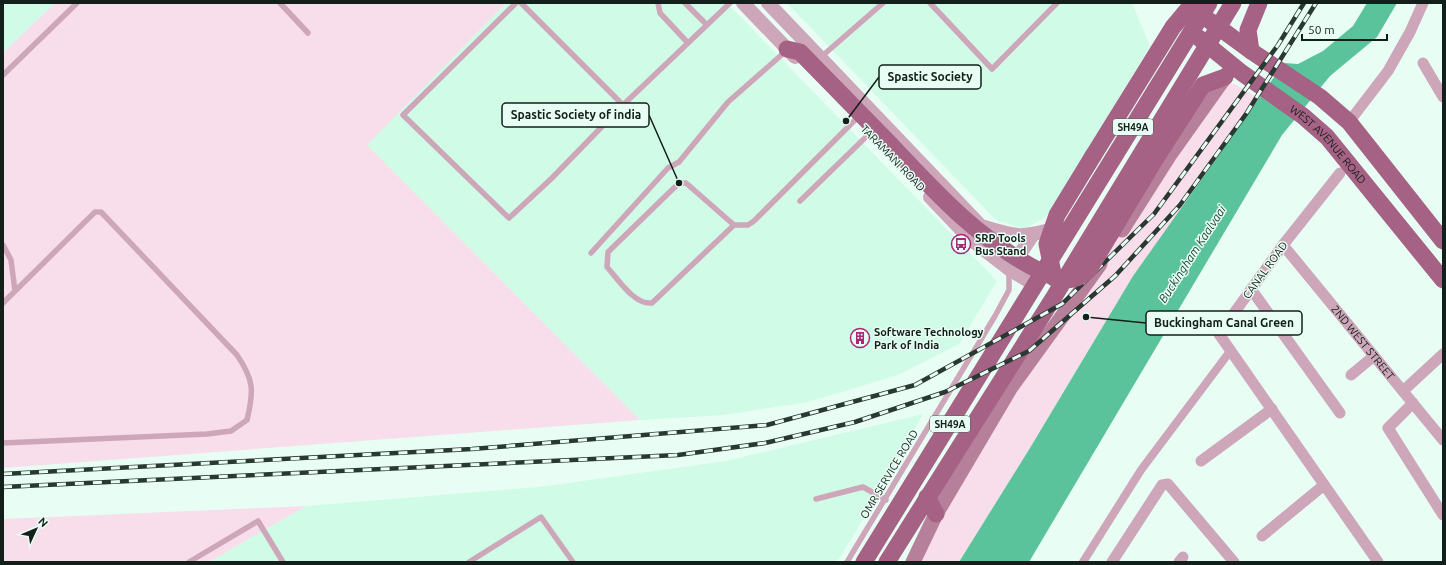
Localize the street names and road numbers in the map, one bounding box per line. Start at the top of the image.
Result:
street label: WEST AVENUE ROAD [1288,103,1369,186]
road number: SH49A [1113,119,1153,135]
street label: TARAMANI ROAD [858,123,928,194]
street label: CANAL ROAD [1240,239,1290,301]
street label: 2ND WEST STREET [1329,303,1397,382]
road number: SH49A [930,416,970,432]
street label: OMR SERVICE ROAD [858,427,920,521]

